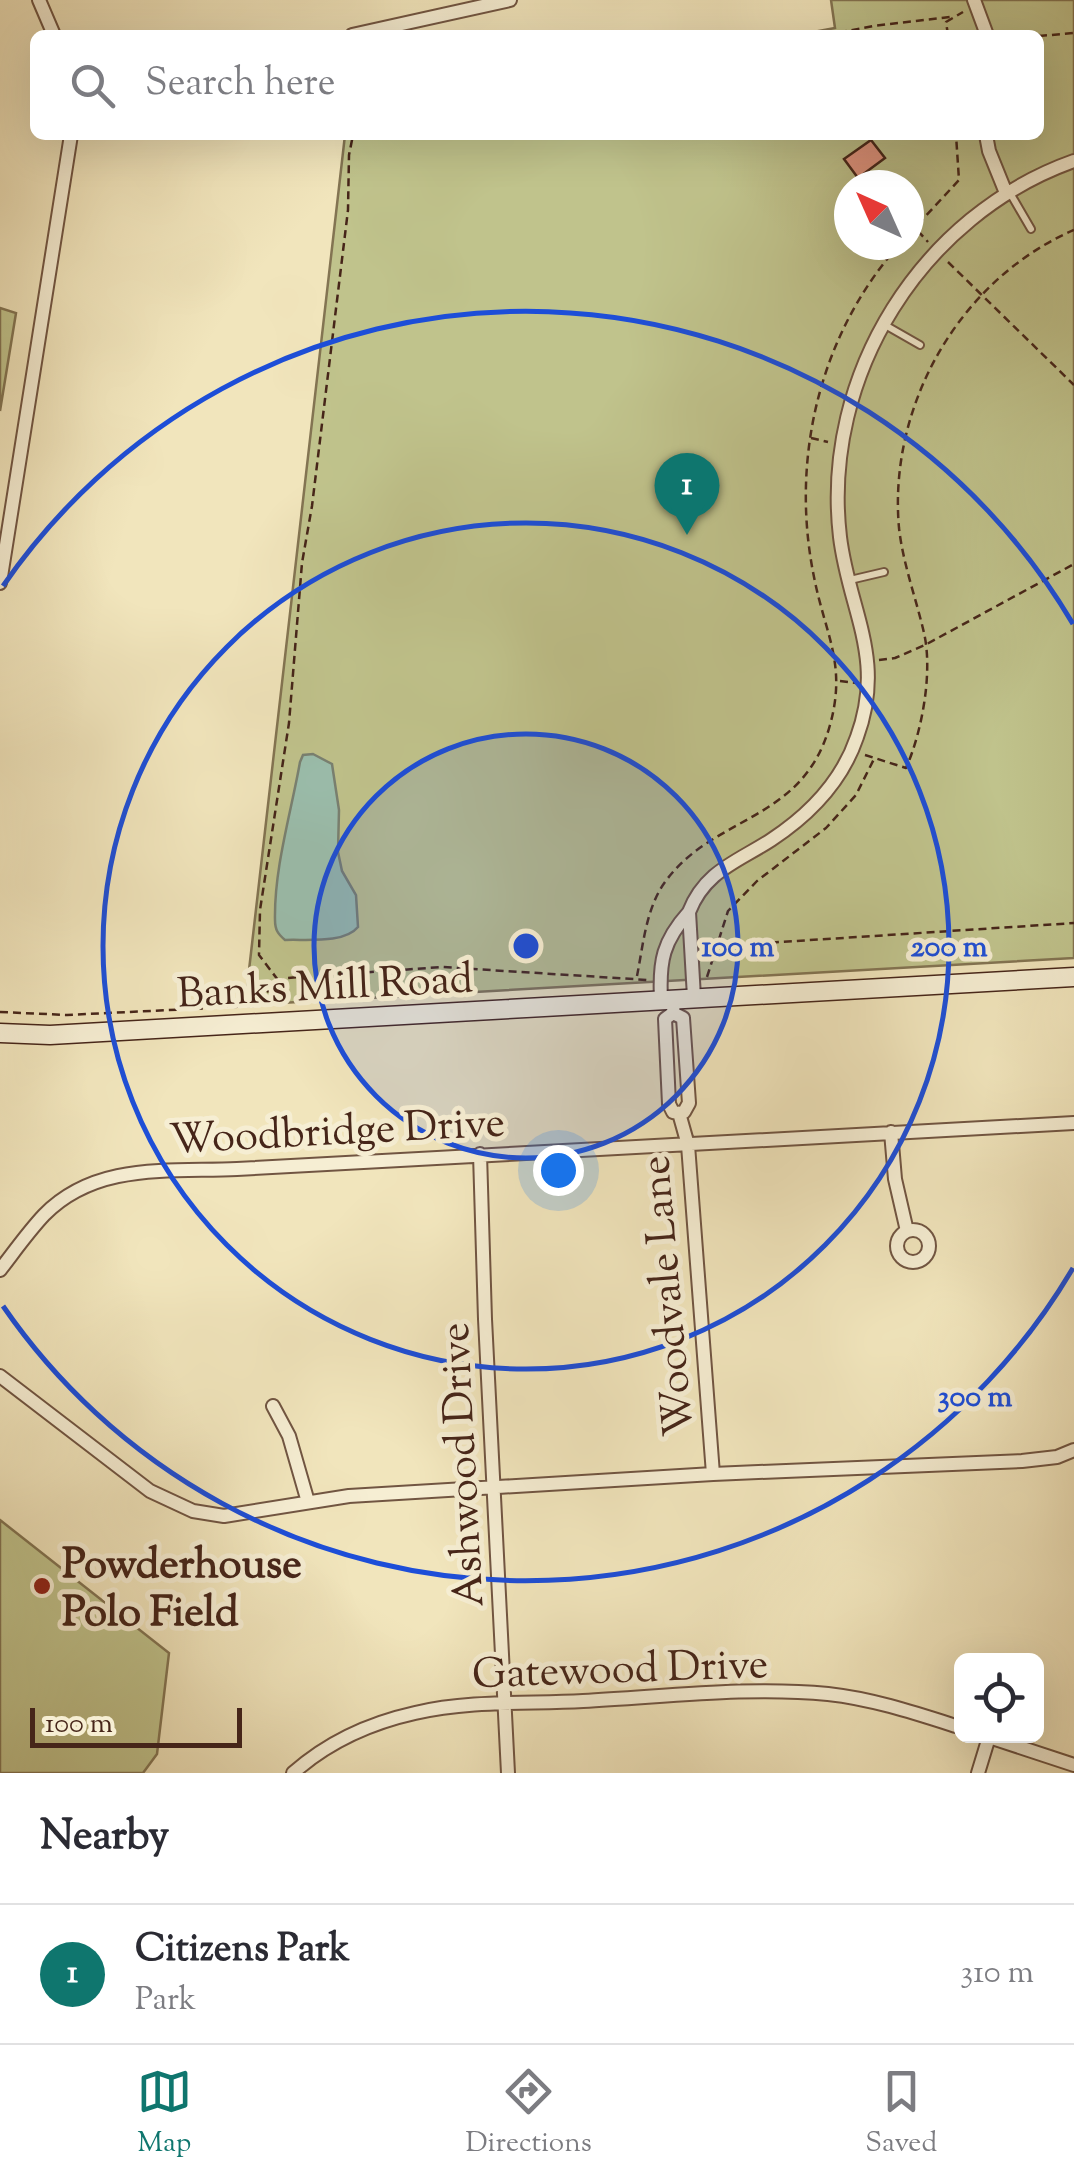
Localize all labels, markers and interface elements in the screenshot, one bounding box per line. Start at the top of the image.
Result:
search box [30,30,1044,140]
icon: search [65,58,120,113]
text: Search here [145,58,336,112]
north arrow [834,170,924,260]
pin: 1 [654,452,720,535]
text: 100 m [702,927,775,970]
text: 200 m [911,927,988,970]
centre of rings [508,928,544,964]
street label: Banks Mill Road [176,951,475,1027]
street label: Woodbridge Drive [168,1095,507,1173]
your location [533,1145,584,1196]
street label: Woodvale Lane [628,1153,712,1438]
street label: Ashwood Drive [428,1321,502,1608]
text: 300 m [938,1377,1013,1420]
place label: Powderhouse Polo Field [62,1537,302,1645]
marker: Powderhouse Polo Field [31,1575,53,1597]
street label: Gatewood Drive [471,1637,769,1707]
map controls [954,1653,1044,1743]
button: locate [954,1653,1044,1743]
scale bar [30,1703,242,1748]
text: 100 m [45,1705,113,1745]
text: Nearby [40,1808,169,1868]
text: Citizens Park [135,1924,350,1978]
text: 1 [67,1951,78,1997]
text: 310 m [960,1951,1034,1997]
text: Park [135,1978,196,2024]
tab: Map [137,2064,192,2164]
tab: Directions [465,2064,592,2164]
tab: Saved [865,2064,937,2164]

